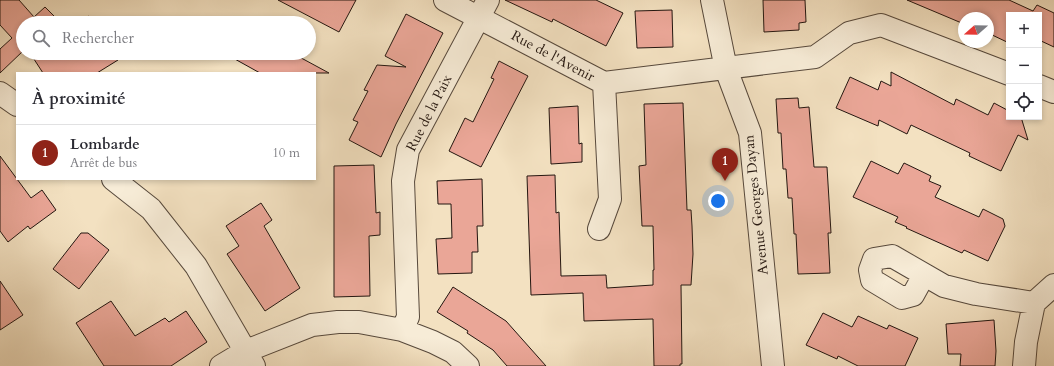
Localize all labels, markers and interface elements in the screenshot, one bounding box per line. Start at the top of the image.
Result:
north arrow [958,12,994,48]
map controls [1006,12,1042,120]
button: + [1006,12,1042,48]
search box [16,16,316,60]
street label: Rue de l'Avenir [508,26,599,86]
icon: search [30,27,52,49]
text: Rechercher [62,28,134,48]
button: − [1006,48,1042,84]
street label: Rue de la Paix [402,71,456,155]
button: locate [1006,84,1042,120]
text: À proximité [32,87,126,110]
text: Lombarde [70,134,140,154]
street label: Avenue Georges Dayan [739,134,773,276]
text: 1 [42,144,48,162]
text: 10 m [272,144,300,162]
pin: 1 [712,148,738,181]
text: Arrêt de bus [70,154,137,172]
your location [708,191,728,211]

